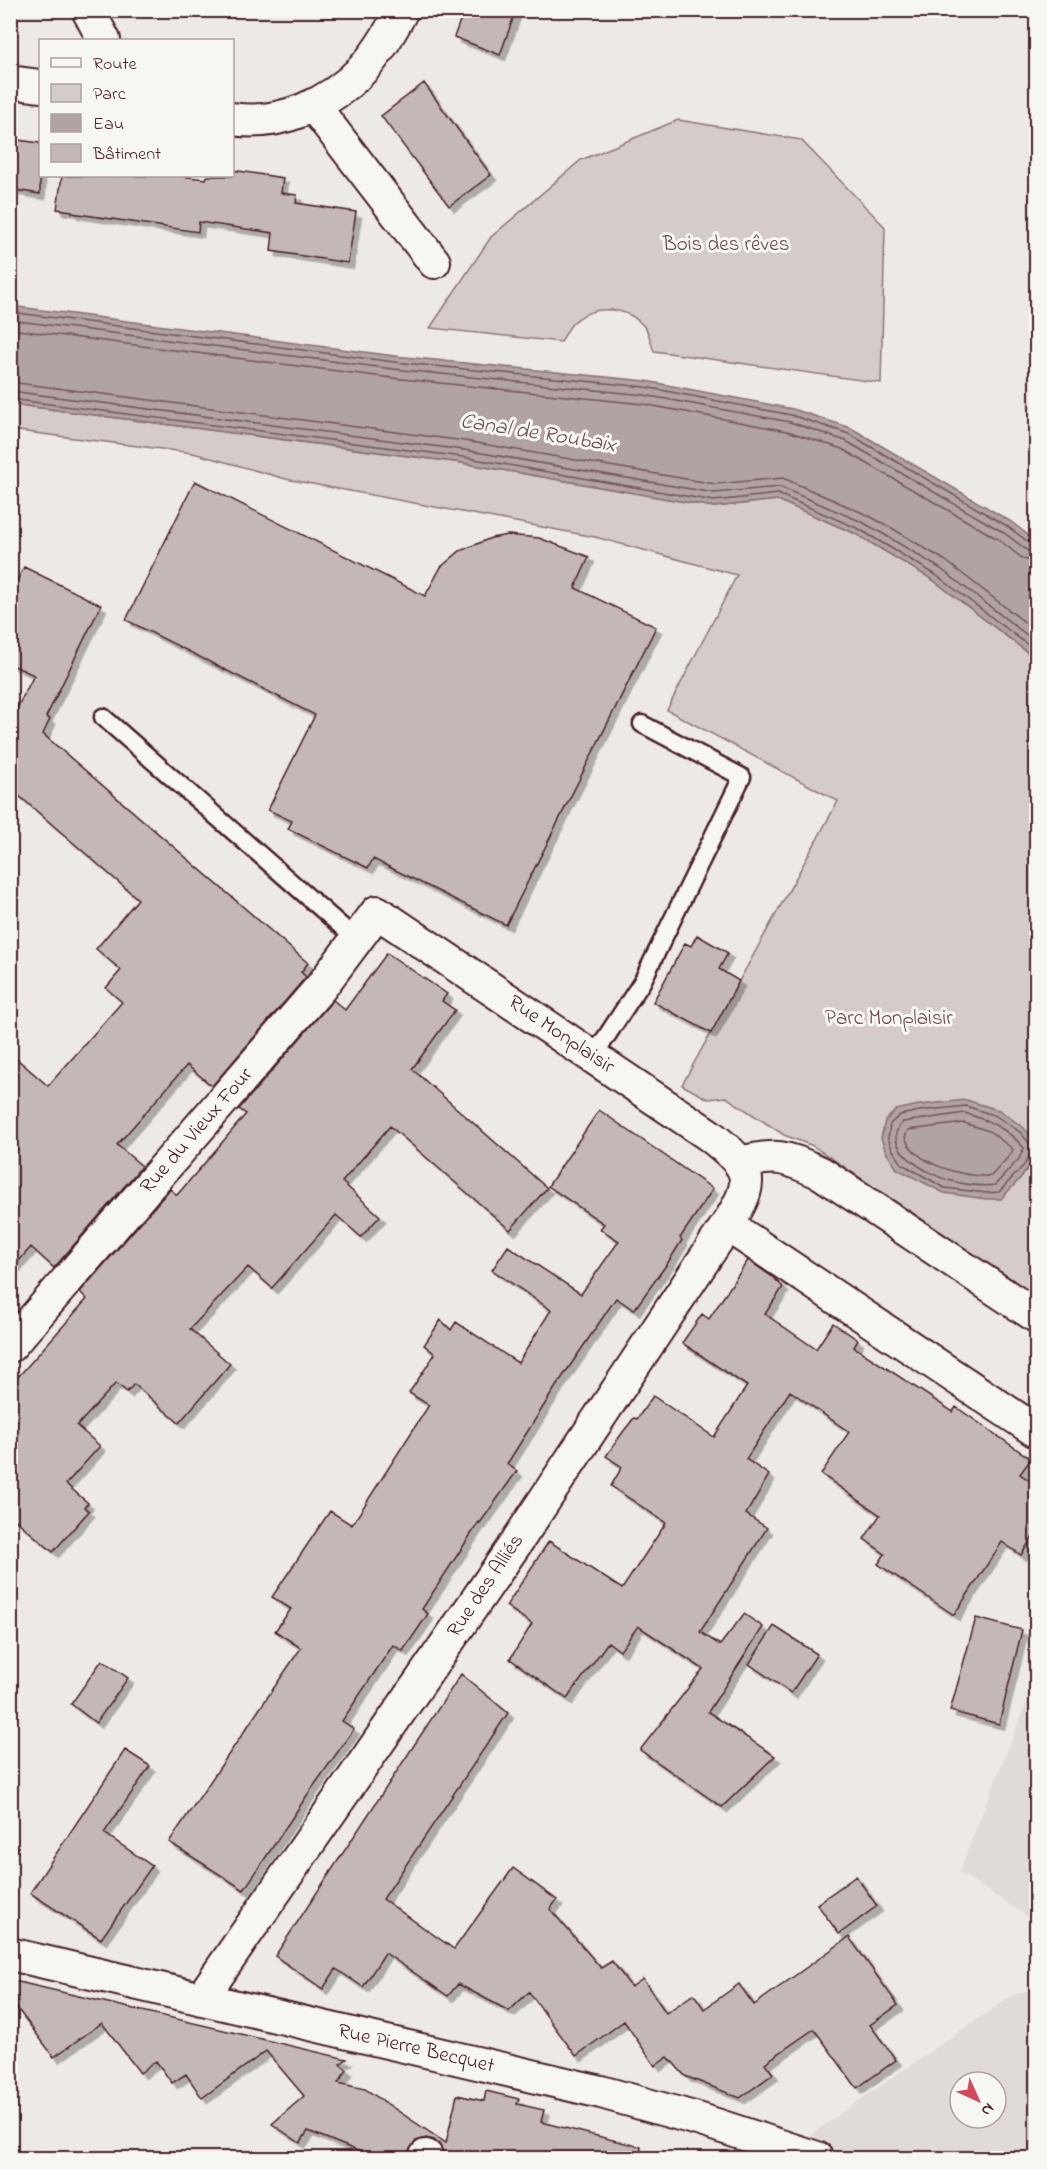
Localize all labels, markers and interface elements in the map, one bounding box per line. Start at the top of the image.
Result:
legend [39,39,234,177]
text: Route [93,52,138,78]
text: Parc [93,82,126,108]
text: Eau [93,112,124,138]
text: Bâtiment [92,142,161,168]
park label: Bois des rêves [662,230,789,260]
water label: Canal de Roubaix [458,406,620,462]
street label: Rue Monplaisir [502,988,621,1082]
park label: Parc Monplaisir [825,1004,953,1034]
street label: Rue du Vieux Four [134,1061,261,1201]
street label: Rue des Alliés [440,1528,532,1644]
street label: Rue Pierre Becquet [335,2016,497,2082]
north arrow [948,2070,1008,2130]
text: N [975,2097,1000,2122]

